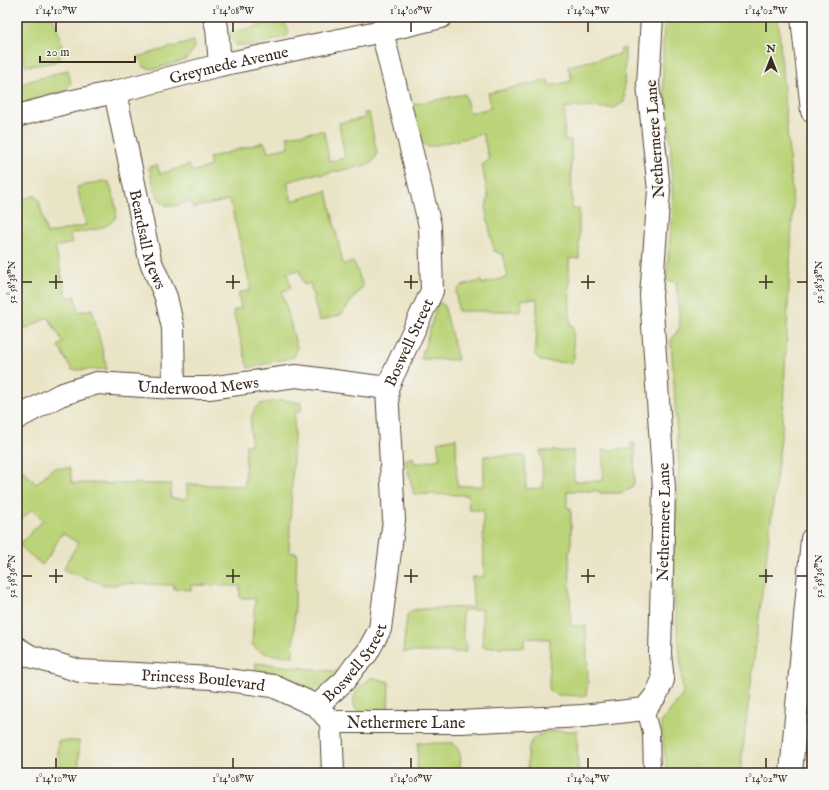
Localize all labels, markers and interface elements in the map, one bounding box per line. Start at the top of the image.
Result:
text: 1°14'10"W [35,5,77,18]
text: 1°14'08"W [212,5,254,18]
text: 1°14'06"W [390,5,432,18]
text: 1°14'04"W [567,5,610,18]
text: 1°14'02"W [745,5,788,18]
scale bar [40,38,135,64]
north arrow [751,38,791,78]
text: N [765,42,776,56]
street label: Greymede Avenue [167,43,291,90]
text: 20 m [46,45,69,60]
street label: Nethermere Lane [642,79,670,199]
street label: Beardsall Mews [124,188,170,293]
text: 52°58'38"N [6,260,19,304]
text: 52°58'38"N [813,260,826,304]
street label: Boswell Street [381,295,439,390]
street label: Underwood Mews [137,373,260,400]
street label: Nethermere Lane [654,462,676,582]
text: 52°58'36"N [6,554,19,598]
text: 52°58'36"N [813,554,826,598]
street label: Boswell Street [319,623,393,708]
street label: Princess Boulevard [141,666,267,697]
street label: Nethermere Lane [347,714,466,734]
text: 1°14'10"W [35,773,77,786]
text: 1°14'08"W [212,773,254,786]
text: 1°14'06"W [390,773,432,786]
text: 1°14'04"W [567,773,610,786]
text: 1°14'02"W [745,773,788,786]

